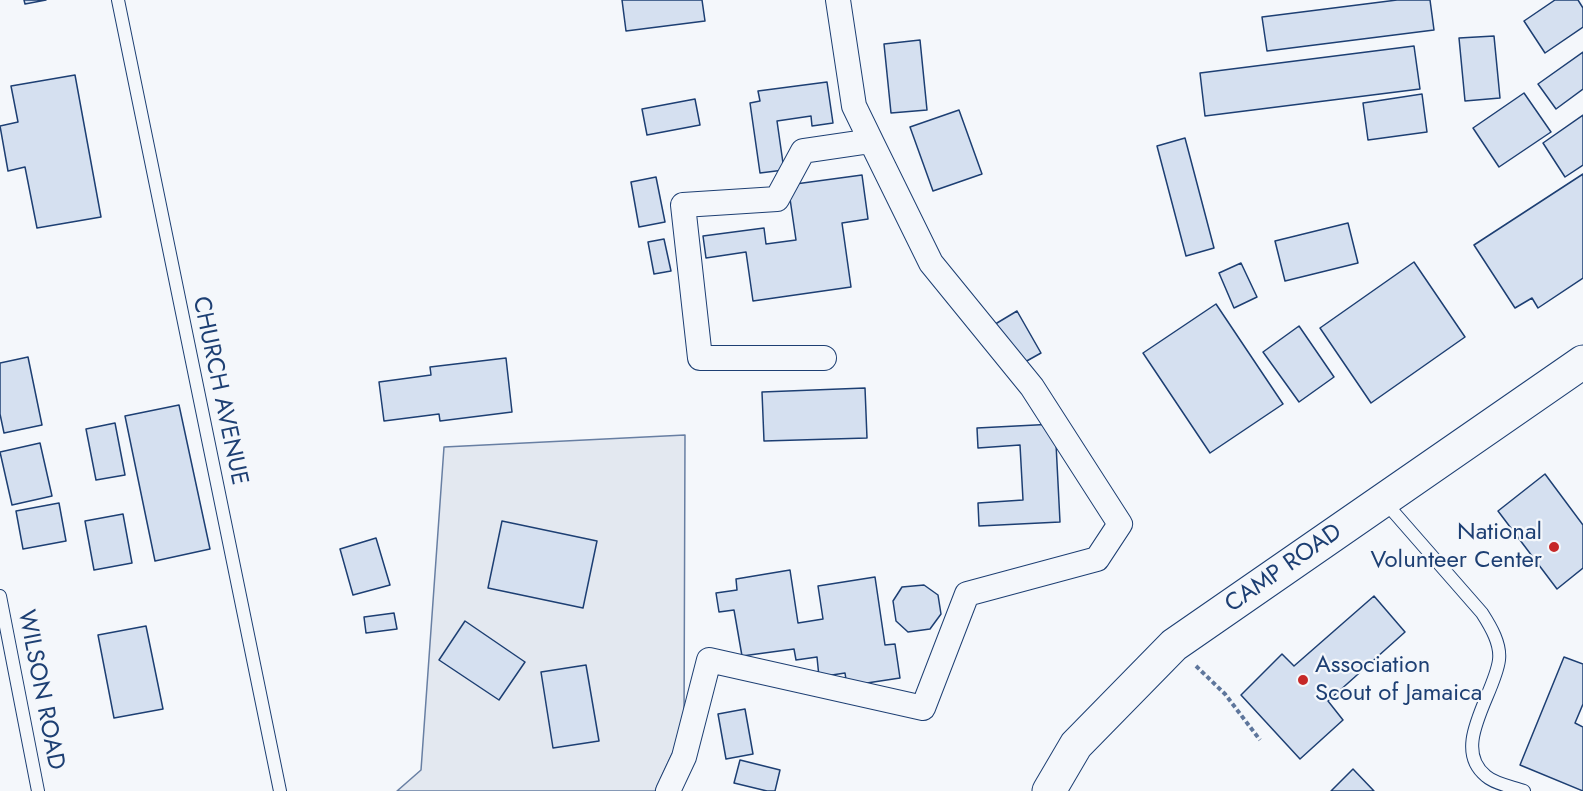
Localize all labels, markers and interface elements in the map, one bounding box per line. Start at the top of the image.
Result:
street label: CHURCH AVENUE [185,294,253,488]
street label: CAMP ROAD [1220,518,1348,620]
place label: National Volunteer Center [1371,519,1542,575]
marker: National Volunteer Center [1547,540,1561,554]
street label: WILSON ROAD [10,608,70,772]
place label: Association Scout of Jamaica [1315,652,1482,708]
marker: Association Scout of Jamaica [1296,673,1310,687]

